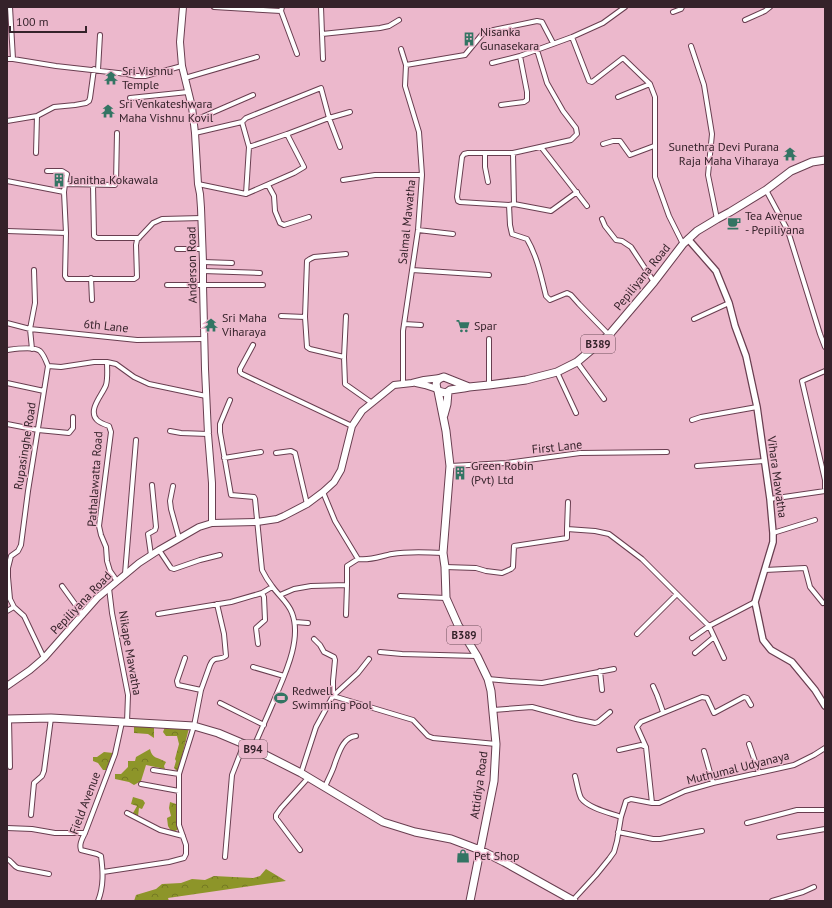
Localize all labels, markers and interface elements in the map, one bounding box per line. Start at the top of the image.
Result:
scale bar [10,8,86,34]
text: 100 m [16,14,49,29]
place label: Nisanka Gunasekara [480,24,539,53]
building icon: Nisanka Gunasekara [461,31,477,47]
place label: Sri Vishnu Temple [122,63,173,92]
temple icon: Sri Vishnu Temple [103,70,119,86]
place label: Sri Venkateshwara Maha Vishnu Kovil [119,96,214,125]
temple icon: Sri Venkateshwara Maha Vishnu Kovil [100,103,116,119]
place label: Sunethra Devi Purana Raja Maha Viharaya [668,139,779,168]
temple icon: Sunethra Devi Purana Raja Maha Viharaya [782,146,798,162]
building icon: Janitha Kokawala [51,172,67,188]
place label: Janitha Kokawala [69,172,158,187]
street label: Salmal Mawatha [395,179,418,265]
place label: Tea Avenue - Pepiliyana [745,208,804,237]
cafe icon: Tea Avenue - Pepiliyana [726,215,742,231]
street label: Anderson Road [183,226,200,304]
street label: Pepiliyana Road [610,240,673,313]
place label: Sri Maha Viharaya [221,310,267,339]
street label: 6th Lane [83,316,129,335]
temple icon: Sri Maha Viharaya [203,317,219,333]
supermarket icon: Spar [455,318,471,334]
place label: Spar [474,318,497,333]
road number: B389 [581,335,615,353]
street label: Rupasinghe Road [10,401,39,491]
street label: Pathalawatta Road [84,431,105,527]
street label: Vihara Mawatha [764,434,791,519]
street label: First Lane [531,436,583,457]
place label: Green Robin (Pvt) Ltd [471,458,534,487]
building icon: Green Robin (Pvt) Ltd [452,465,468,481]
street label: Pepiliyana Road [47,568,114,637]
street label: Nikape Mawatha [116,609,145,696]
road number: B389 [447,626,481,644]
place label: Redwell Swimming Pool [292,683,372,712]
sports icon: Redwell Swimming Pool [273,690,289,706]
road number: B94 [239,740,267,758]
street label: Muthumal Udyanaya [685,747,791,788]
street label: Attidiya Road [466,750,491,820]
street label: Field Avenue [66,769,103,836]
shop icon: Pet Shop [455,848,471,864]
place label: Pet Shop [474,848,520,863]

